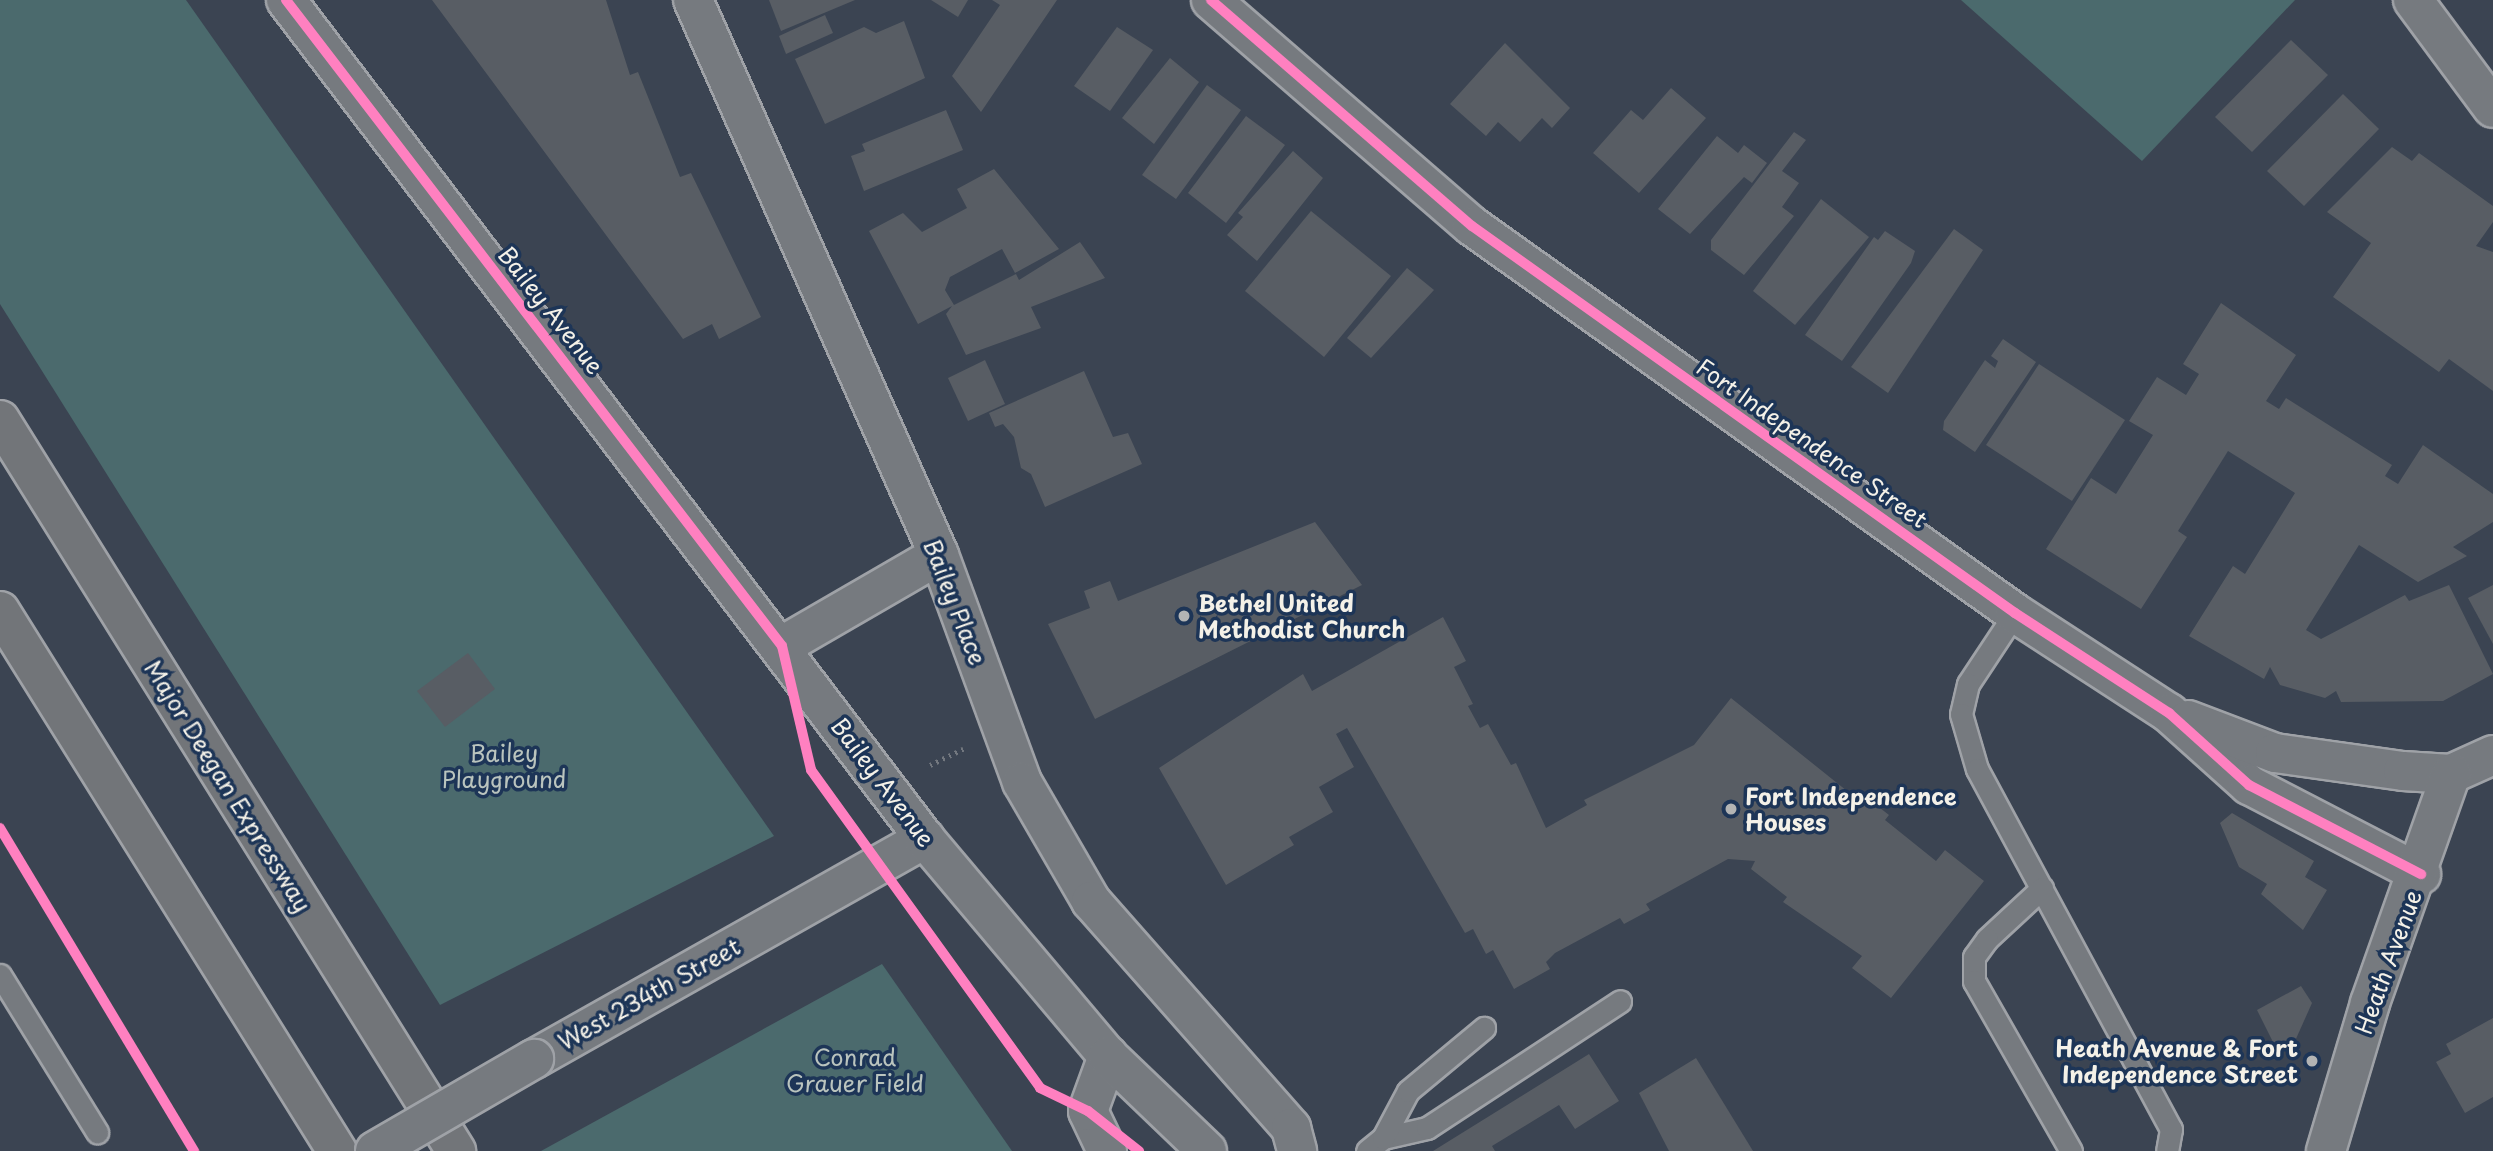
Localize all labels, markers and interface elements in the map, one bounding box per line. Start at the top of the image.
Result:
street label: Bailey Avenue [492,241,610,379]
street label: Fort Independence Street [1689,351,1935,535]
street label: Bailey Place [918,534,992,670]
place label: Bethel United Methodist Church [1198,589,1406,643]
marker: Bethel United Methodist Church [1176,608,1192,624]
street label: Major Deegan Expressway [139,655,317,917]
street label: Bailey Avenue [825,712,941,852]
park label: Bailey Playground [442,739,566,793]
place label: Fort Independence Houses [1745,782,1957,836]
marker: Fort Independence Houses [1723,801,1739,817]
street label: Heath Avenue [2349,885,2427,1039]
street label: West 234th Street [553,932,745,1056]
place label: Heath Avenue & Fort Independence Street [2054,1034,2298,1088]
park label: Conrad Grauer Field [786,1043,924,1097]
marker: Heath Avenue & Fort Independence Street [2304,1053,2320,1069]

